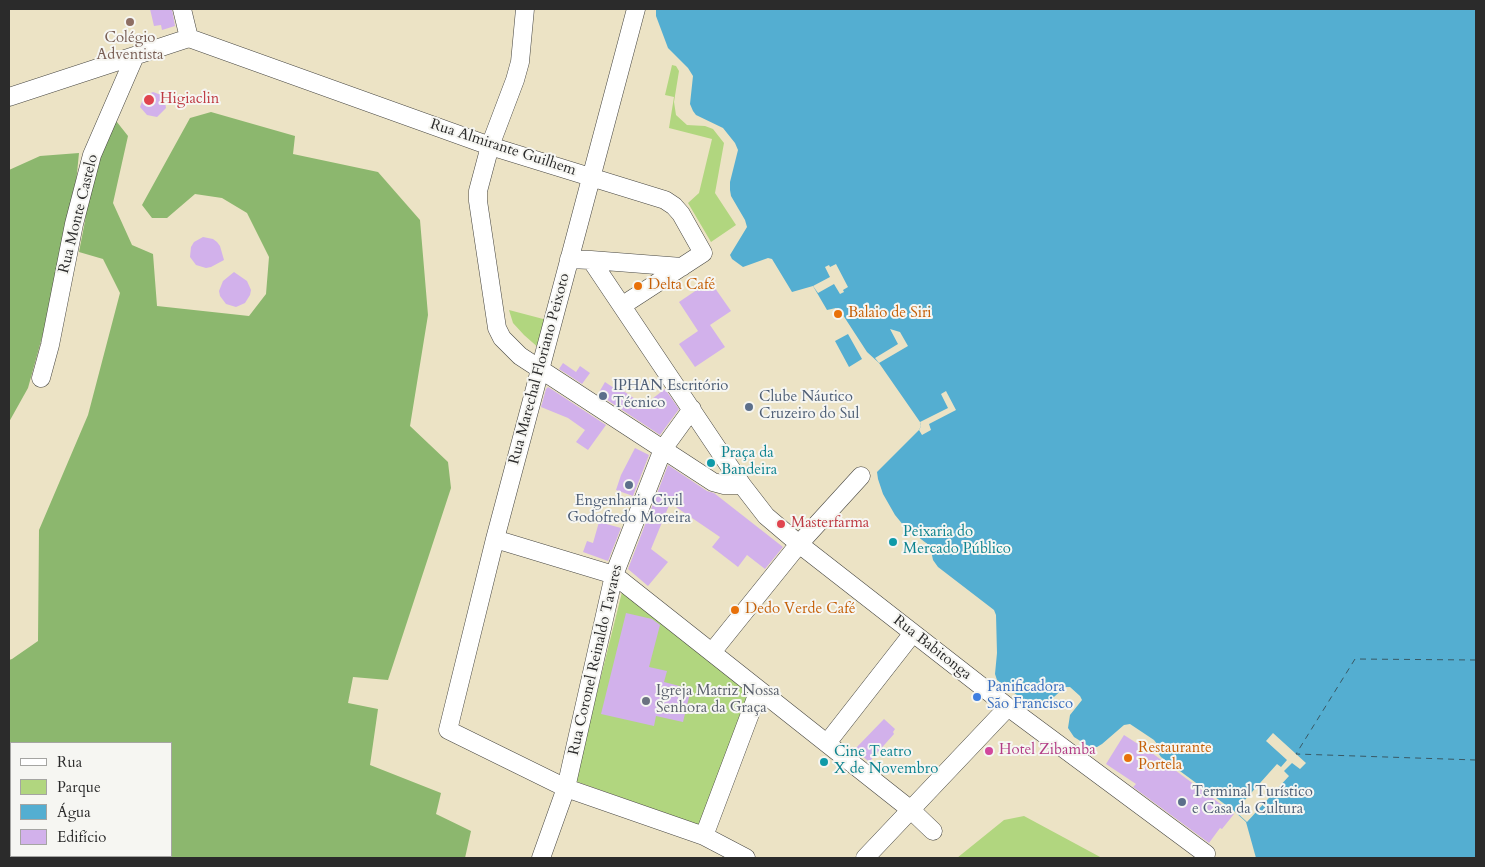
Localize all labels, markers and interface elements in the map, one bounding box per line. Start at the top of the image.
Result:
marker: Colégio Adventista [124,16,136,28]
place label: Colégio Adventista [97,30,163,65]
place label: Higiaclin [160,91,219,109]
marker: Higiaclin [142,93,156,107]
street label: Rua Almirante Guilhem [428,116,578,180]
street label: Rua Monte Castelo [56,153,102,275]
street label: Rua Marechal Floriano Peixoto [506,272,574,466]
place label: Delta Café [648,277,715,295]
marker: Delta Café [632,280,644,292]
place label: Balaio de Siri [848,305,932,323]
marker: Balaio de Siri [832,308,844,320]
place label: IPHAN Escritório Técnico [613,378,728,413]
place label: Clube Náutico Cruzeiro do Sul [759,389,859,424]
marker: IPHAN Escritório Técnico [597,390,609,402]
marker: Clube Náutico Cruzeiro do Sul [743,401,755,413]
place label: Praça da Bandeira [721,445,777,480]
marker: Praça da Bandeira [705,457,717,469]
marker: Engenharia Civil Godofredo Moreira [623,479,635,491]
place label: Engenharia Civil Godofredo Moreira [567,493,691,528]
place label: Masterfarma [791,515,869,533]
marker: Masterfarma [775,518,787,530]
place label: Peixaria do Mercado Público [903,524,1011,559]
marker: Peixaria do Mercado Público [887,536,899,548]
street label: Rua Coronel Reinaldo Tavares [565,563,627,757]
place label: Dedo Verde Café [745,601,856,619]
marker: Dedo Verde Café [729,604,741,616]
street label: Rua Babitonga [889,612,975,684]
place label: Panificadora São Francisco [987,679,1073,714]
place label: Igreja Matriz Nossa Senhora da Graça [656,683,780,718]
marker: Panificadora São Francisco [971,691,983,703]
marker: Igreja Matriz Nossa Senhora da Graça [640,695,652,707]
place label: Restaurante Portela [1138,740,1212,775]
legend [10,742,172,857]
place label: Hotel Zibamba [999,742,1096,760]
place label: Cine Teatro X de Novembro [834,744,938,779]
marker: Hotel Zibamba [983,745,995,757]
text: Rua [57,752,82,772]
marker: Restaurante Portela [1122,752,1134,764]
marker: Cine Teatro X de Novembro [818,756,830,768]
text: Parque [57,777,101,797]
place label: Terminal Turístico e Casa da Cultura [1192,784,1313,819]
marker: Terminal Turístico e Casa da Cultura [1176,796,1188,808]
text: Água [57,802,91,822]
text: Edifício [57,827,106,847]

